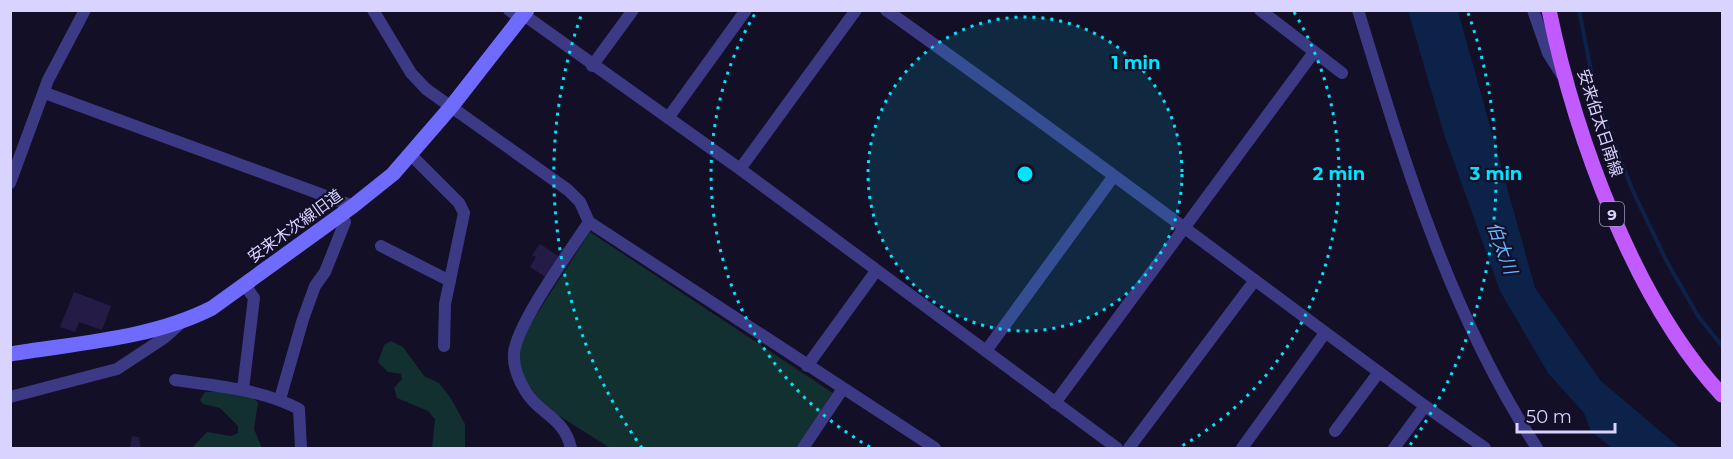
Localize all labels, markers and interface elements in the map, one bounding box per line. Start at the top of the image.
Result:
text: 1 min [1112,52,1160,74]
street label: 安来伯太日南線 [1574,67,1626,179]
text: 2 min [1313,163,1365,185]
text: 3 min [1469,163,1522,185]
centre of rings [1015,164,1035,184]
street label: 安来木次線旧道 [244,185,346,267]
road number: 9 [1600,202,1624,226]
water label: 伯太川 [1482,219,1522,279]
scale bar [1517,396,1614,434]
text: 50 m [1526,406,1572,428]

